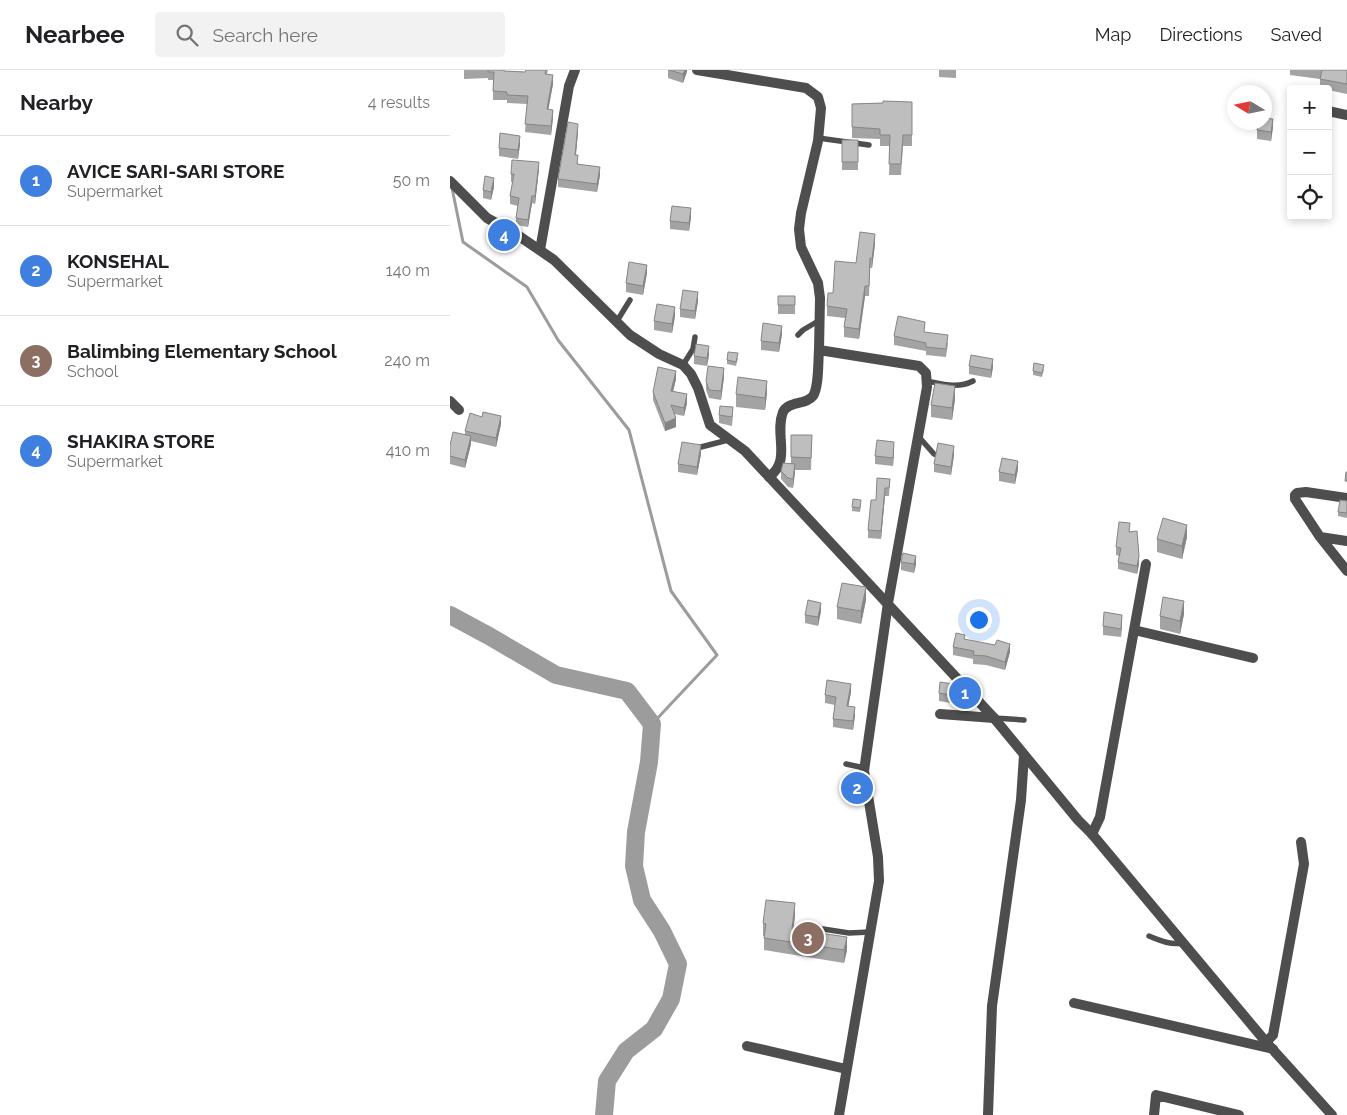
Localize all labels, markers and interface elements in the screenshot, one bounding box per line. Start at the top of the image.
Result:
search box [155,12,505,57]
text: Nearbee [25,20,125,49]
icon: search [173,21,201,49]
text: Search here [213,24,318,46]
text: Map [1095,24,1131,45]
text: Directions [1159,24,1243,45]
text: Saved [1271,24,1322,45]
north arrow [1227,85,1272,130]
map controls [1287,85,1332,220]
button: + [1287,85,1332,130]
text: Nearby [20,90,93,115]
text: 4 results [368,93,430,112]
button: − [1287,130,1332,175]
text: AVICE SARI-SARI STORE [67,160,284,182]
text: 1 [32,171,40,190]
text: 50 m [393,171,430,190]
button: locate [1287,175,1332,220]
text: Supermarket [67,182,163,201]
pin: 4 [488,216,520,254]
text: KONSEHAL [67,250,169,272]
text: 2 [31,261,41,280]
text: 140 m [386,261,430,280]
text: Supermarket [67,272,163,291]
text: Balimbing Elementary School [67,340,337,362]
text: 3 [32,351,40,370]
text: 240 m [384,351,430,370]
text: School [67,362,118,381]
text: SHAKIRA STORE [67,430,215,452]
text: 4 [31,441,41,460]
text: 410 m [386,441,430,460]
text: Supermarket [67,452,163,471]
your location [966,607,992,633]
pin: 1 [949,674,981,712]
pin: 2 [841,769,873,807]
pin: 3 [792,919,824,957]

